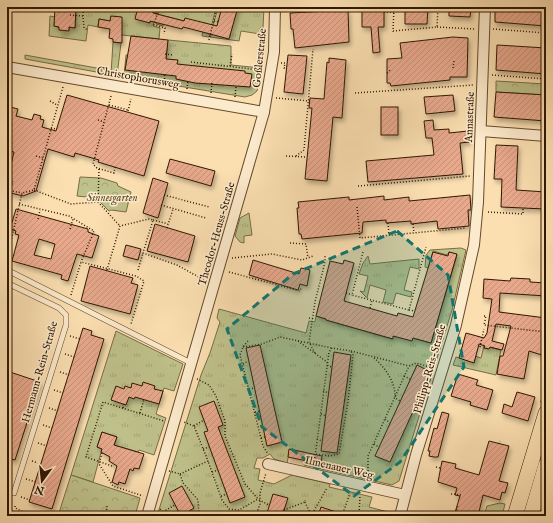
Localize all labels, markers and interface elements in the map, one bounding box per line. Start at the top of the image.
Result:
street label: Goßlerstraße [250,28,270,88]
street label: Christophorusweg [96,64,181,92]
street label: Annastraße [462,91,478,144]
street label: Theodor-Heuss-Straße [195,180,239,288]
park label: Sinnesgarten [86,191,138,206]
street label: Hermann-Rein-Straße [19,320,61,424]
street label: Philipp-Reis-Straße [411,323,449,415]
street label: Ilmenauer Weg [303,453,376,483]
north arrow [22,461,62,501]
text: N [33,482,47,498]

